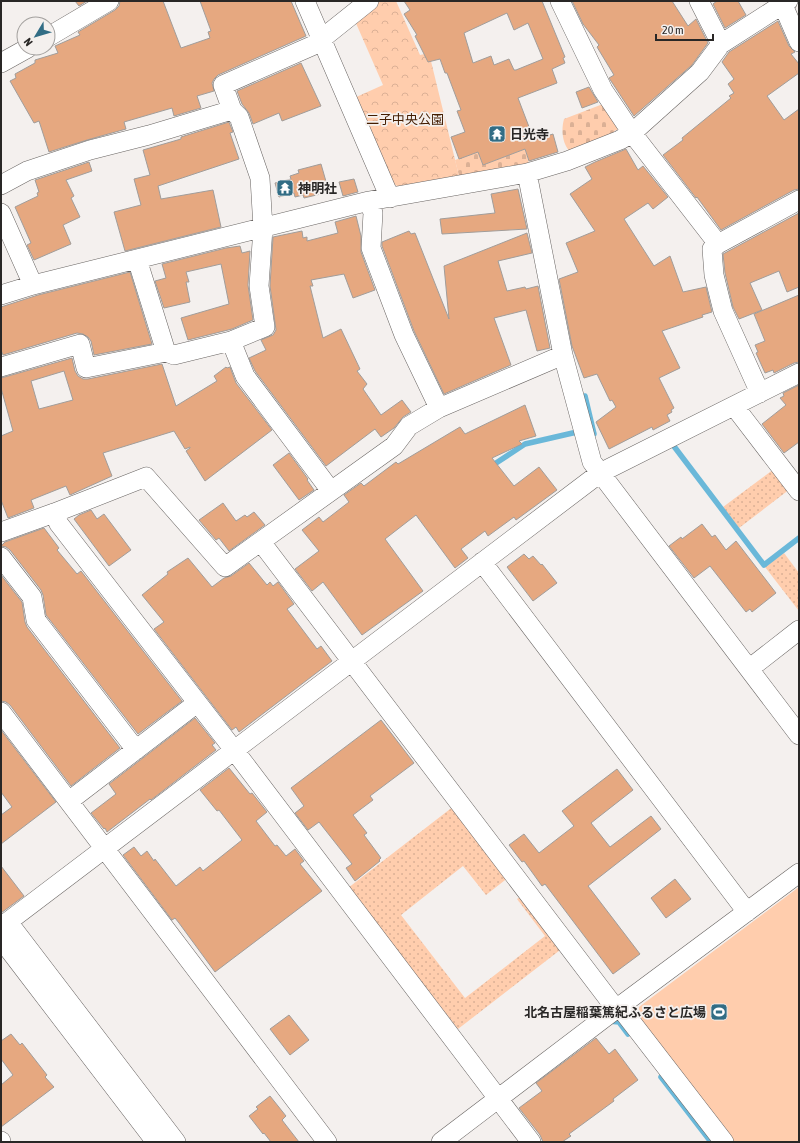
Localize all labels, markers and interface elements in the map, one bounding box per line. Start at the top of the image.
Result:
north arrow [16,16,56,56]
scale bar [656,16,713,42]
text: 20 m [662,23,684,37]
text: N [21,36,35,48]
park label: 二子中央公園 [366,112,444,127]
temple icon: 日光寺 [487,124,507,144]
place label: 日光寺 [510,127,549,142]
temple icon: 神明社 [275,178,295,198]
place label: 神明社 [298,181,337,196]
sports icon: 北名古屋稲葉篤紀ふるさと広場 [709,1002,729,1022]
place label: 北名古屋稲葉篤紀ふるさと広場 [524,1005,706,1020]

